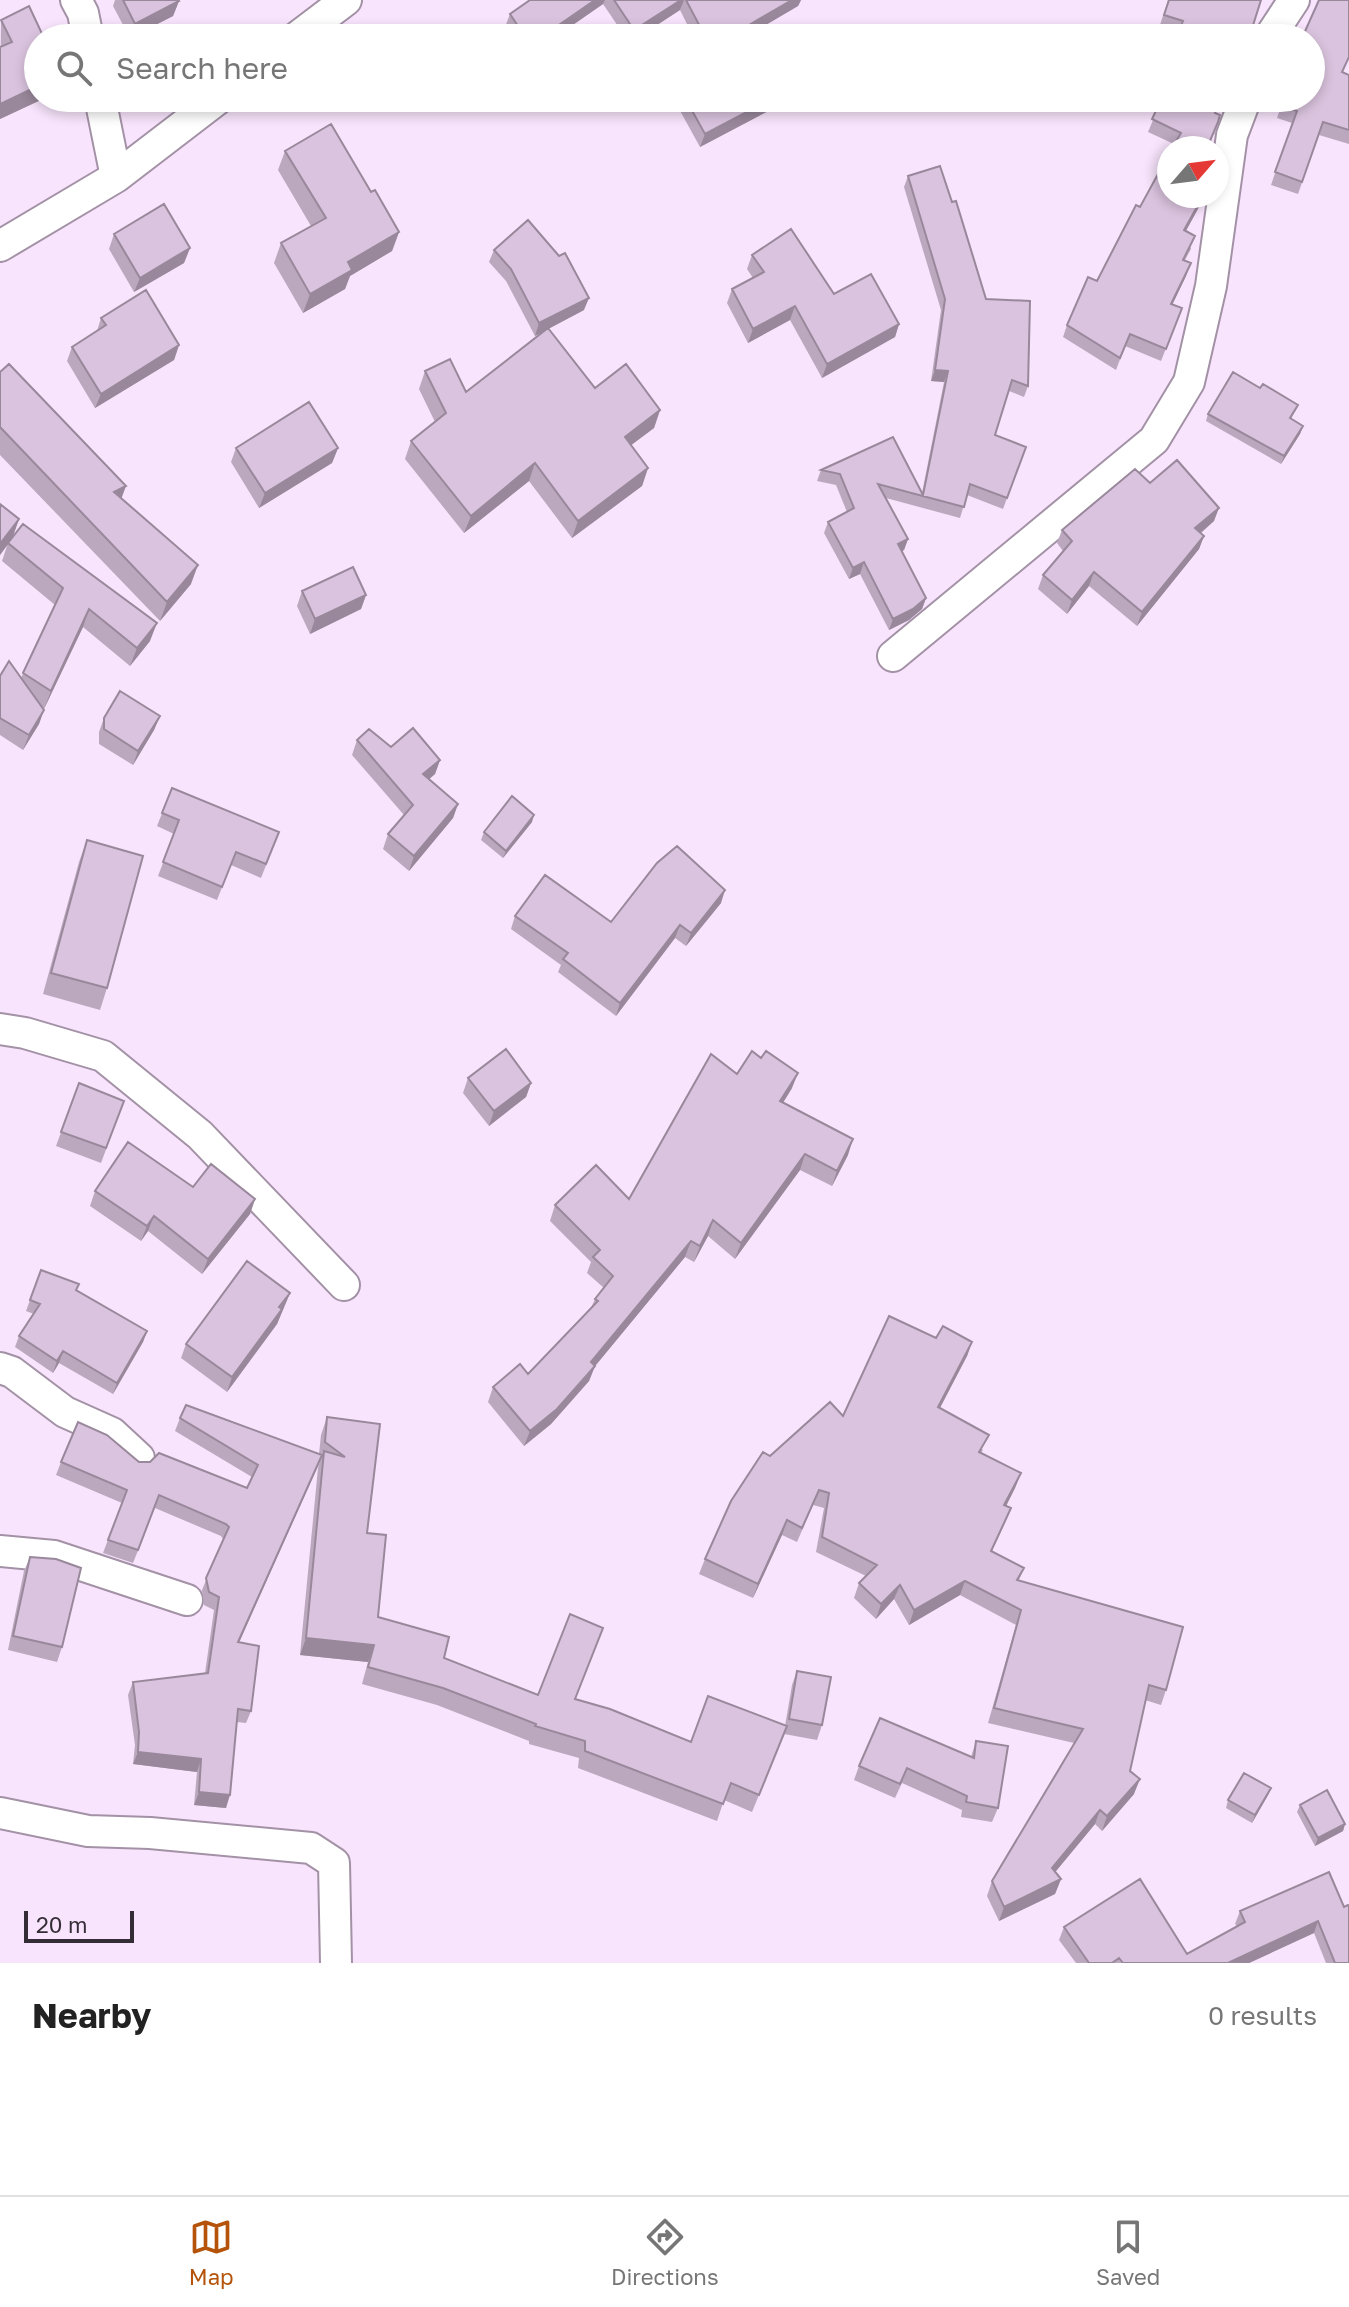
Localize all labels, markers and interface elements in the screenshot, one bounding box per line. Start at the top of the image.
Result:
search box [24,24,1325,112]
icon: search [52,46,96,90]
text: Search here [116,50,288,86]
north arrow [1157,136,1229,208]
scale bar [24,1907,134,1943]
text: 20 m [36,1911,87,1938]
text: Nearby [32,1995,152,2035]
text: 0 results [1208,2000,1317,2031]
tab: Map [189,2215,234,2290]
tab: Directions [611,2215,719,2290]
tab: Saved [1096,2215,1160,2290]

